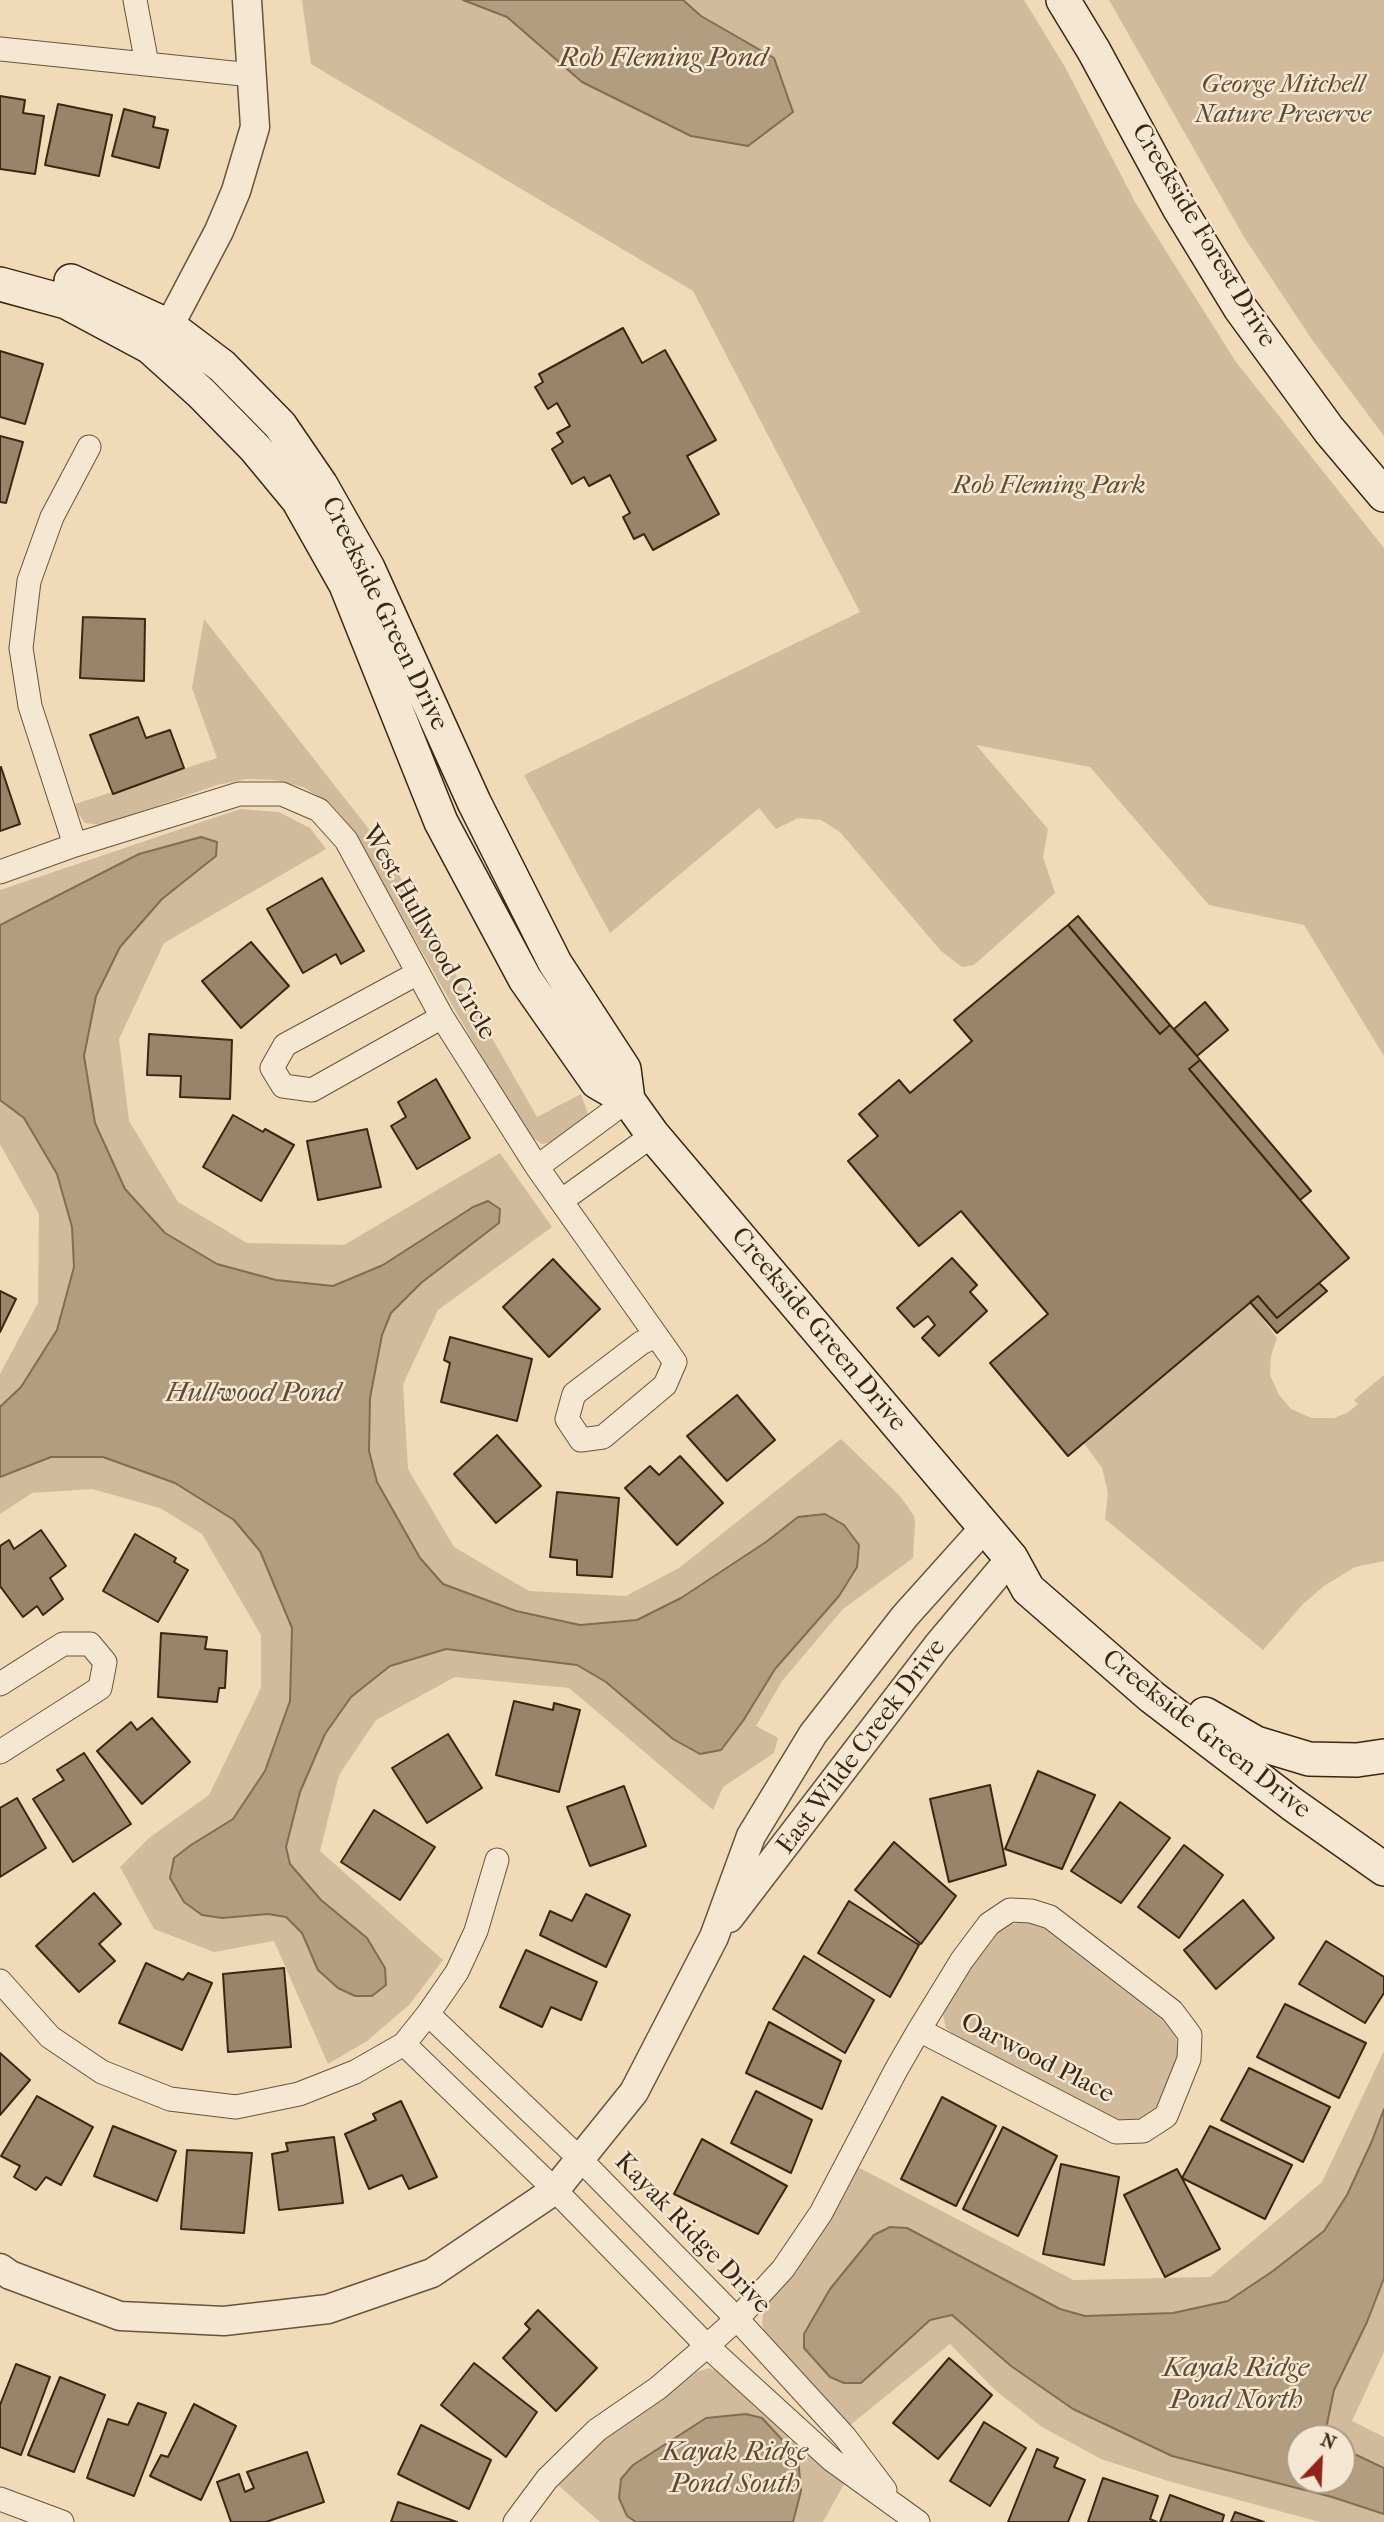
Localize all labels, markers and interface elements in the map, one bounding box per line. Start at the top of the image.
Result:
water label: Rob Fleming Pond [559,42,767,76]
park label: George Mitchell Nature Preserve [1195,70,1371,132]
street label: Creekside Forest Drive [1124,118,1282,354]
park label: Rob Fleming Park [952,471,1146,503]
street label: Creekside Green Drive [314,492,454,736]
street label: West Hullwood Circle [354,820,502,1046]
street label: Creekside Green Drive [724,1222,912,1438]
water label: Hullwood Pond [166,1377,340,1411]
street label: East Wilde Creek Drive [771,1633,953,1861]
street label: Creekside Green Drive [1095,1644,1317,1826]
street label: Oarwood Place [955,2007,1119,2111]
street label: Kayak Ridge Drive [607,2147,777,2321]
water label: Kayak Ridge Pond North [1163,2352,1309,2418]
north arrow [1286,2424,1356,2494]
text: N [1317,2429,1339,2454]
water label: Kayak Ridge Pond South [662,2436,808,2502]

